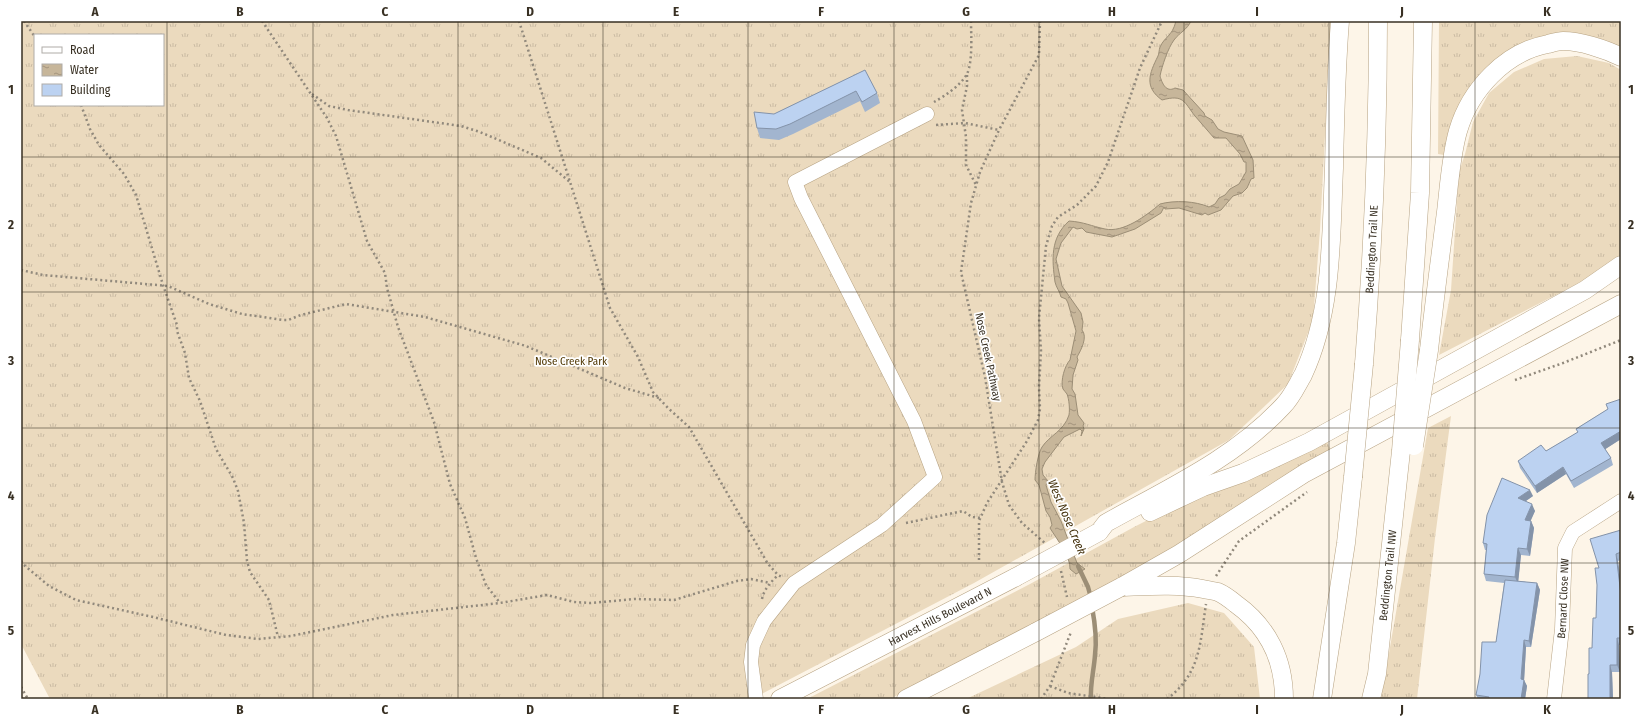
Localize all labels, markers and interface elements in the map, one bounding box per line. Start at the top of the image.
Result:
text: A [90,4,99,19]
text: B [236,4,244,19]
text: C [382,4,389,19]
text: D [526,4,534,19]
text: E [673,4,679,19]
text: F [818,4,824,19]
text: G [962,4,970,19]
text: H [1108,4,1116,19]
text: I [1255,4,1259,19]
text: J [1399,4,1404,19]
text: K [1543,4,1551,19]
legend [34,34,164,106]
text: Road [70,43,95,57]
text: Water [70,63,99,77]
text: 1 [8,82,14,97]
text: 1 [1628,82,1634,97]
text: Building [70,83,111,97]
street label: Beddington Trail NE [1363,205,1380,294]
text: 2 [7,217,14,232]
text: 2 [1627,217,1634,232]
street label: Nose Creek Pathway [972,312,1004,402]
text: 3 [7,353,14,368]
text: 3 [1627,353,1634,368]
park label: Nose Creek Park [535,355,608,368]
water label: West Nose Creek [1045,477,1089,557]
text: 4 [8,488,15,503]
text: 4 [1628,488,1635,503]
street label: Beddington Trail NW [1376,529,1399,621]
street label: Bernard Close NW [1554,558,1571,639]
street label: Harvest Hills Boulevard N [886,584,994,648]
text: 5 [8,623,14,638]
text: 5 [1628,623,1634,638]
text: A [90,702,99,717]
text: B [236,702,244,717]
text: C [382,702,389,717]
text: D [526,702,534,717]
text: E [673,702,679,717]
text: F [818,702,824,717]
text: G [962,702,970,717]
text: H [1108,702,1116,717]
text: I [1255,702,1259,717]
text: J [1399,702,1404,717]
text: K [1543,702,1551,717]

